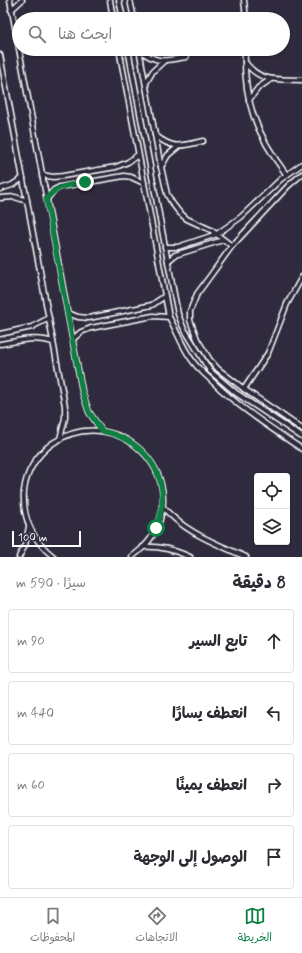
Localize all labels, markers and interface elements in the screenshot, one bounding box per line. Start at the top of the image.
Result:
search box [12,12,290,56]
icon: search [26,23,48,45]
text: ابحث هنا [58,25,112,45]
route end [76,173,94,191]
map controls [254,473,290,545]
button: locate [254,473,290,509]
button: layers [254,509,290,545]
route start [147,519,165,537]
scale bar [12,529,81,548]
text: 100 m [18,531,48,545]
text: 8 دقيقة [233,572,286,594]
text: سيرًا · 590 m [16,575,86,592]
icon: ahead [263,630,285,652]
text: تابع السير [189,632,247,652]
text: 90 m [17,633,45,650]
icon: left [263,702,285,724]
text: انعطف يسارًا [172,704,247,724]
text: 440 m [17,705,54,722]
icon: right [263,774,285,796]
text: انعطف يمينًا [176,776,247,796]
text: 60 m [17,777,45,794]
icon: arrive [263,846,285,868]
text: الوصول إلى الوجهة [133,848,247,868]
tab: المحفوظات [30,905,75,947]
tab: الاتجاهات [135,905,178,947]
tab: الخريطة [238,905,272,947]

